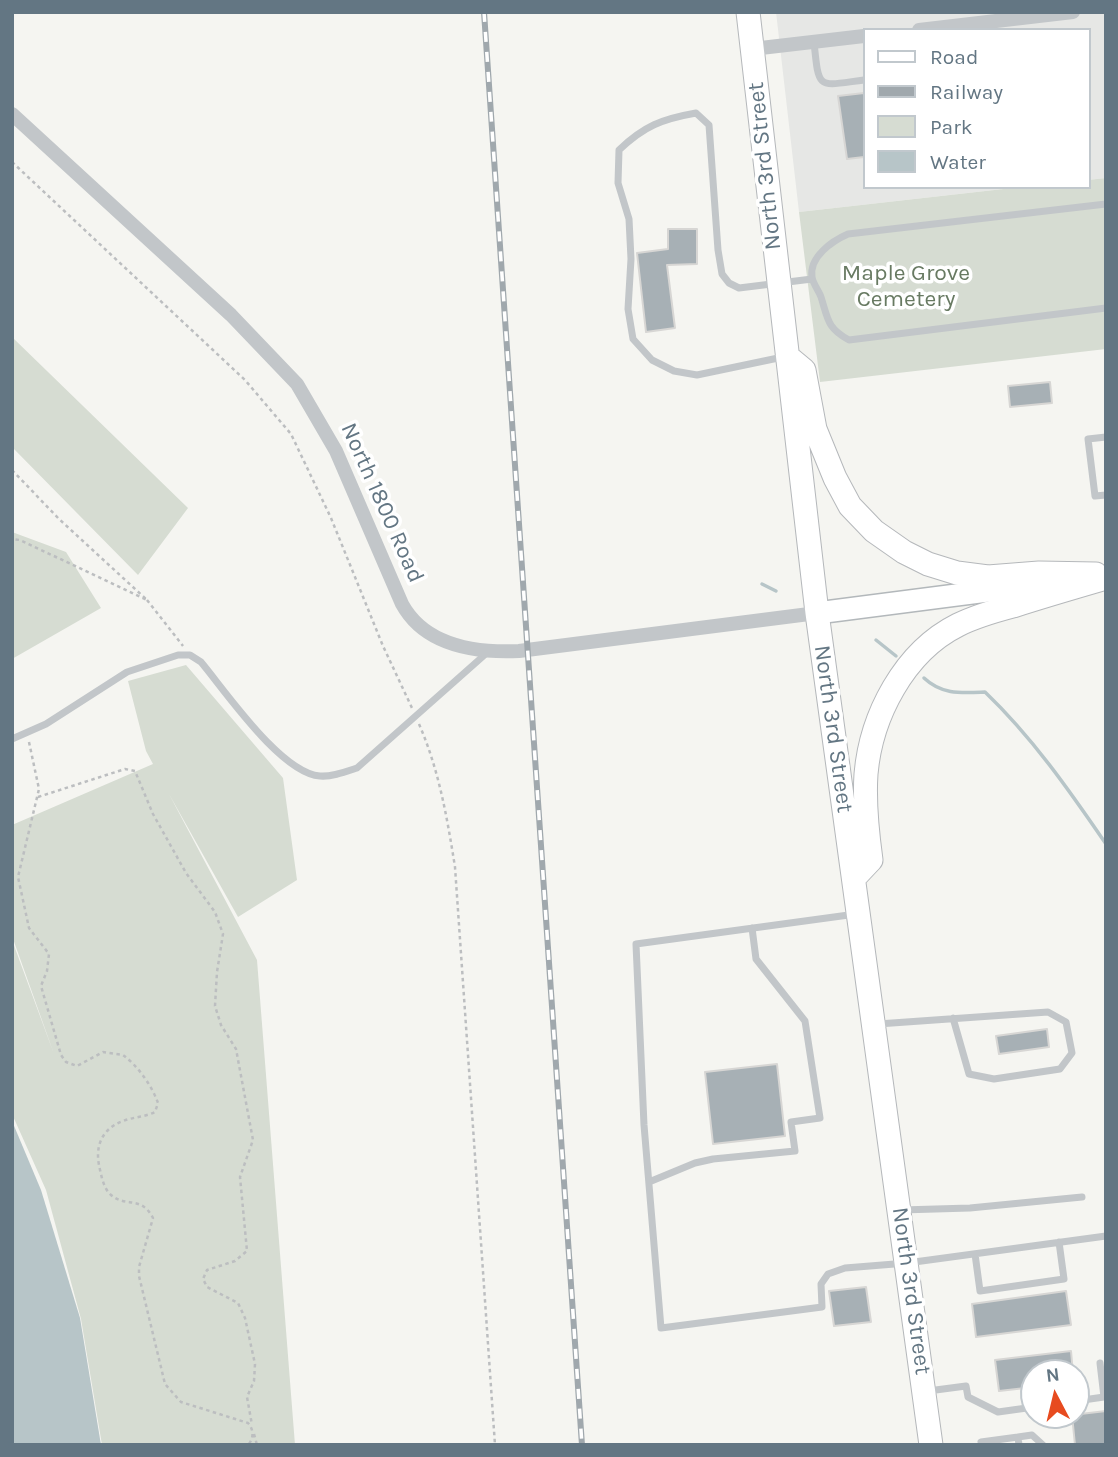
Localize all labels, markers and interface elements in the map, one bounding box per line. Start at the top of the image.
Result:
legend [862,28,1090,189]
text: Road [930,45,978,69]
text: Railway [930,80,1003,104]
street label: North 3rd Street [742,81,788,251]
text: Park [930,115,973,139]
text: Water [930,150,986,174]
park label: Maple Grove Cemetery [842,259,970,313]
street label: North 1800 Road [334,419,430,587]
street label: North 3rd Street [808,644,858,814]
street label: North 3rd Street [886,1206,936,1376]
north arrow [1020,1359,1090,1429]
text: N [1045,1363,1061,1387]

